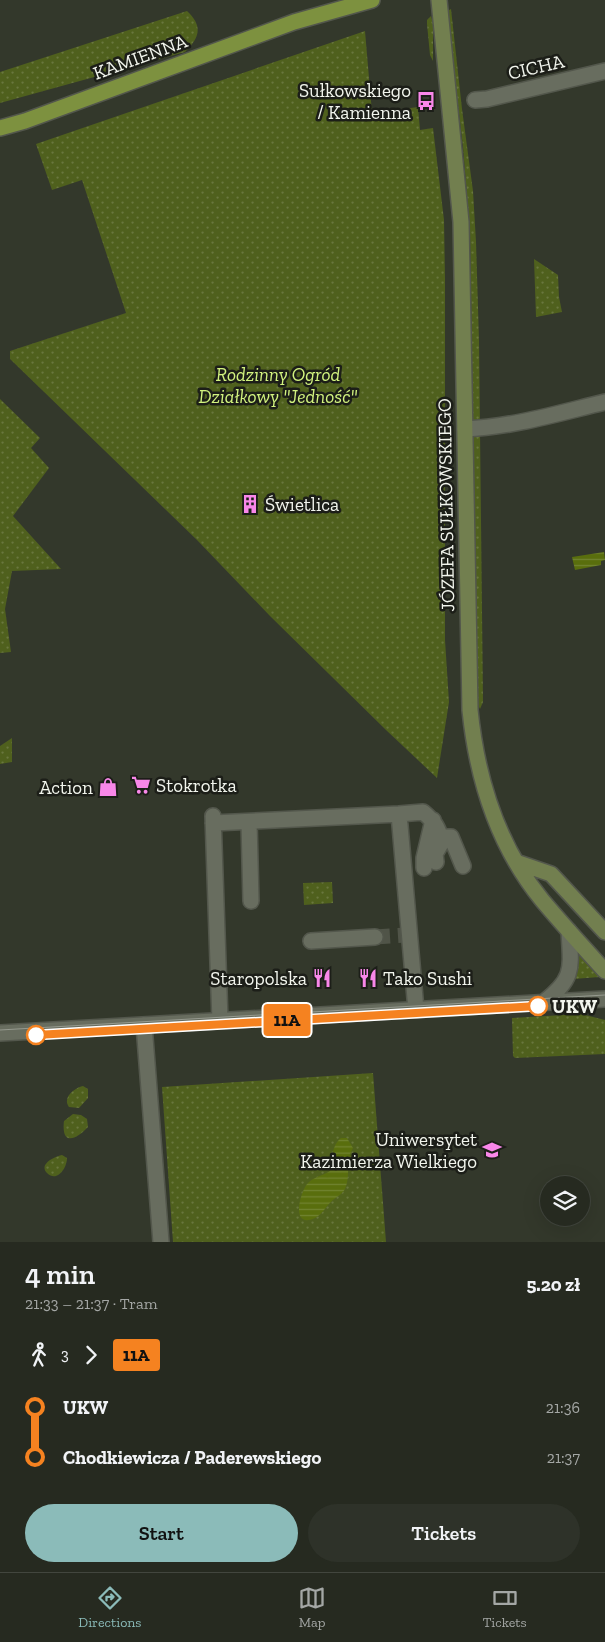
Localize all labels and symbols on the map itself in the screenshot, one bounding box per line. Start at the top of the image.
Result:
street label: KAMIENNA [90,29,191,85]
street label: CICHA [506,49,567,85]
place label: Sułkowskiego / Kamienna [299,79,411,124]
bus stop icon: Sułkowskiego / Kamienna [415,90,437,112]
park label: Rodzinny Ogród Działkowy "Jedność" [198,363,358,408]
street label: JÓZEFA SUŁKOWSKIEGO [433,398,459,612]
building icon: Świetlica [239,493,261,515]
place label: Świetlica [265,493,339,516]
supermarket icon: Stokrotka [130,774,152,796]
place label: Stokrotka [156,774,237,797]
place label: Action [39,776,93,799]
shop icon: Action [97,776,119,798]
place label: Staropolska [210,967,307,990]
restaurant icon: Staropolska [311,967,333,989]
restaurant icon: Tako Sushi [357,967,379,989]
place label: Tako Sushi [383,967,472,990]
place label: UKW [552,995,597,1018]
marker: UKW [528,996,548,1016]
line badge: 11A [258,1004,316,1036]
unlabelled marker [26,1025,46,1045]
place label: Uniwersytet Kazimierza Wielkiego [300,1128,477,1173]
school or university icon: Uniwersytet Kazimierza Wielkiego [481,1139,503,1161]

